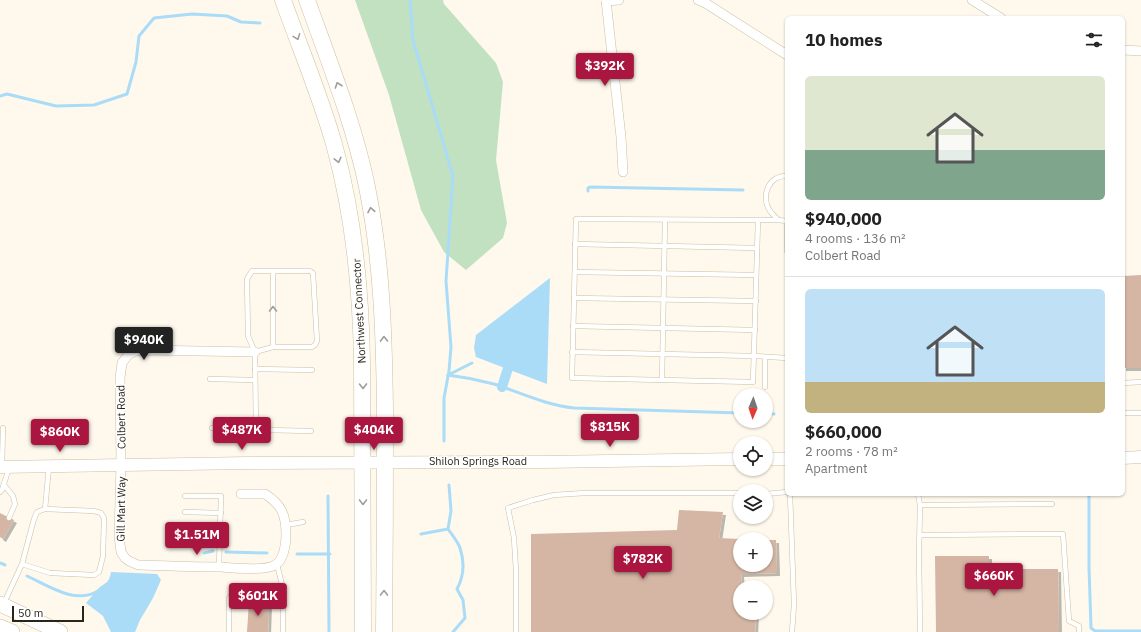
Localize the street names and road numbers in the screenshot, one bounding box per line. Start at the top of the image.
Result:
street label: Northwest Connector [349,258,369,364]
street label: Colbert Road [113,385,129,449]
street label: Shiloh Springs Road [429,454,527,468]
street label: Gill Mart Way [113,476,129,542]

